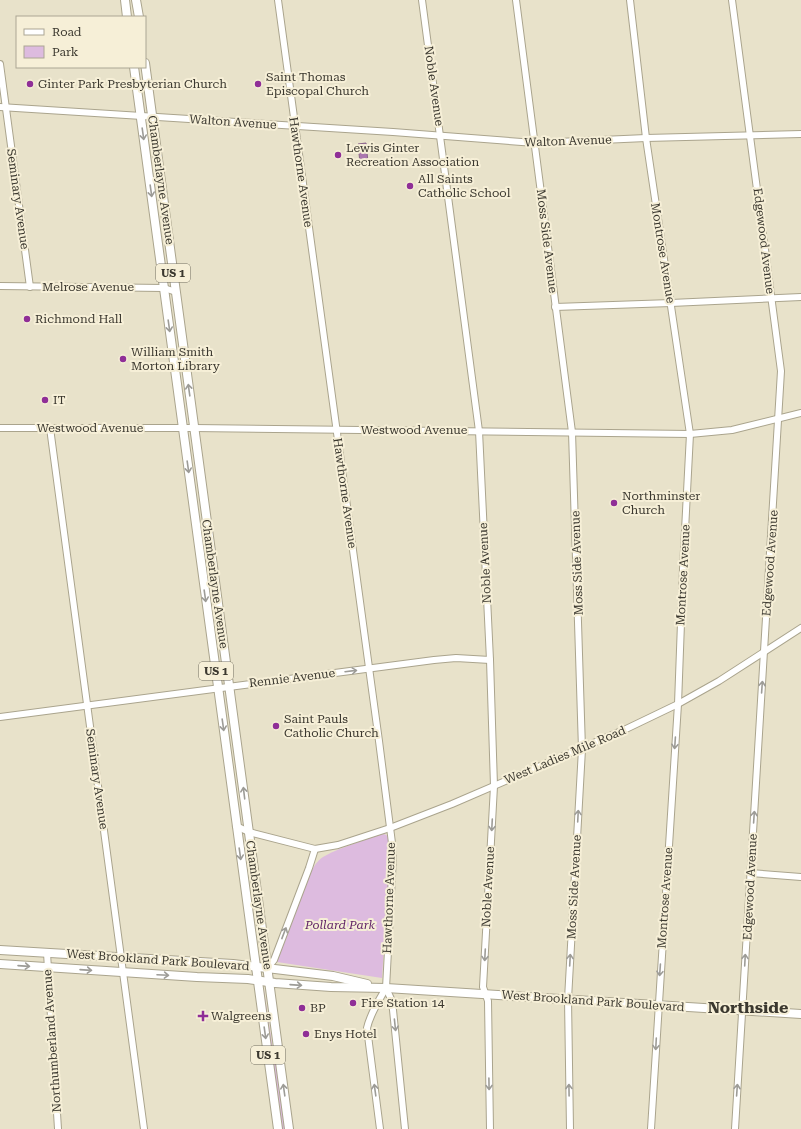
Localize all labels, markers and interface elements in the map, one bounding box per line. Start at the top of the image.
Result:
legend [16,16,146,68]
text: Road [52,25,82,39]
text: Park [52,45,79,59]
street label: Noble Avenue [421,45,447,127]
place label: Saint Thomas Episcopal Church [266,70,369,98]
place label: Ginter Park Presbyterian Church [38,77,227,91]
marker: Ginter Park Presbyterian Church [25,79,35,89]
marker: Saint Thomas Episcopal Church [253,79,263,89]
street label: Walton Avenue [189,112,277,132]
street label: Chamberlayne Avenue [145,115,177,246]
street label: Hawthorne Avenue [286,116,316,229]
one-way arrow [139,127,147,140]
street label: Walton Avenue [524,132,612,150]
place label: Lewis Ginter Recreation Association [346,141,479,169]
street label: Seminary Avenue [4,148,32,251]
marker: Lewis Ginter Recreation Association [333,150,343,160]
place label: All Saints Catholic School [418,172,511,200]
marker: All Saints Catholic School [405,181,415,191]
one-way arrow [147,184,155,197]
street label: Edgewood Avenue [751,187,777,295]
street label: Moss Side Avenue [534,188,560,294]
street label: Montrose Avenue [648,202,678,305]
road number: US 1 [156,264,190,282]
street label: Melrose Avenue [42,280,134,294]
place label: Richmond Hall [35,312,122,326]
marker: Richmond Hall [22,314,32,324]
one-way arrow [165,319,173,332]
place label: William Smith Morton Library [131,345,221,373]
marker: William Smith Morton Library [118,354,128,364]
one-way arrow [185,384,193,397]
place label: IT [53,393,66,407]
marker: IT [40,395,50,405]
street label: Westwood Avenue [37,421,144,435]
street label: Westwood Avenue [361,423,468,437]
street label: Hawthorne Avenue [330,437,360,550]
one-way arrow [184,460,192,473]
place label: Northminster Church [622,489,700,517]
marker: Northminster Church [609,498,619,508]
street label: Edgewood Avenue [759,509,781,617]
street label: Moss Side Avenue [568,510,586,616]
street label: Chamberlayne Avenue [199,519,231,650]
street label: Noble Avenue [476,522,494,604]
street label: Montrose Avenue [673,524,693,626]
one-way arrow [202,589,209,602]
road number: US 1 [199,662,233,680]
street label: Rennie Avenue [248,666,336,690]
one-way arrow [344,667,357,675]
one-way arrow [758,681,766,694]
place label: Saint Pauls Catholic Church [284,712,379,740]
one-way arrow [219,718,227,731]
marker: Saint Pauls Catholic Church [271,721,281,731]
street label: West Ladies Mile Road [502,723,628,787]
street label: Seminary Avenue [83,728,111,831]
one-way arrow [672,736,679,749]
one-way arrow [240,787,247,800]
one-way arrow [575,810,582,823]
one-way arrow [750,811,757,824]
one-way arrow [488,818,495,831]
street label: Edgewood Avenue [740,833,760,941]
street label: Moss Side Avenue [564,834,584,940]
street label: Chamberlayne Avenue [243,840,275,971]
street label: Hawthorne Avenue [380,842,398,954]
street label: Noble Avenue [479,846,497,928]
one-way arrow [236,847,244,860]
street label: Montrose Avenue [654,847,676,949]
park label: Pollard Park [304,918,376,932]
one-way arrow [281,927,289,939]
street label: West Brookland Park Boulevard [66,947,250,973]
one-way arrow [481,948,488,961]
one-way arrow [567,954,574,967]
one-way arrow [742,954,749,967]
one-way arrow [17,962,30,969]
one-way arrow [657,963,664,976]
one-way arrow [79,966,92,973]
street label: Northumberland Avenue [40,969,64,1113]
one-way arrow [156,971,169,979]
one-way arrow [289,981,302,988]
street label: West Brookland Park Boulevard [501,988,685,1014]
place label: Fire Station 14 [361,996,445,1010]
marker: Fire Station 14 [348,998,358,1008]
district label: Northside [708,998,788,1017]
place label: BP [310,1001,326,1015]
marker: BP [297,1003,307,1013]
place label: Walgreens [211,1009,271,1023]
marker: Walgreens [198,1011,208,1021]
one-way arrow [391,1018,399,1031]
one-way arrow [261,1026,269,1039]
place label: Enys Hotel [314,1027,377,1041]
marker: Enys Hotel [301,1029,311,1039]
one-way arrow [652,1037,659,1050]
road number: US 1 [251,1046,285,1064]
one-way arrow [485,1077,493,1090]
one-way arrow [280,1084,288,1097]
one-way arrow [371,1084,379,1097]
one-way arrow [565,1084,573,1097]
one-way arrow [734,1084,741,1097]

